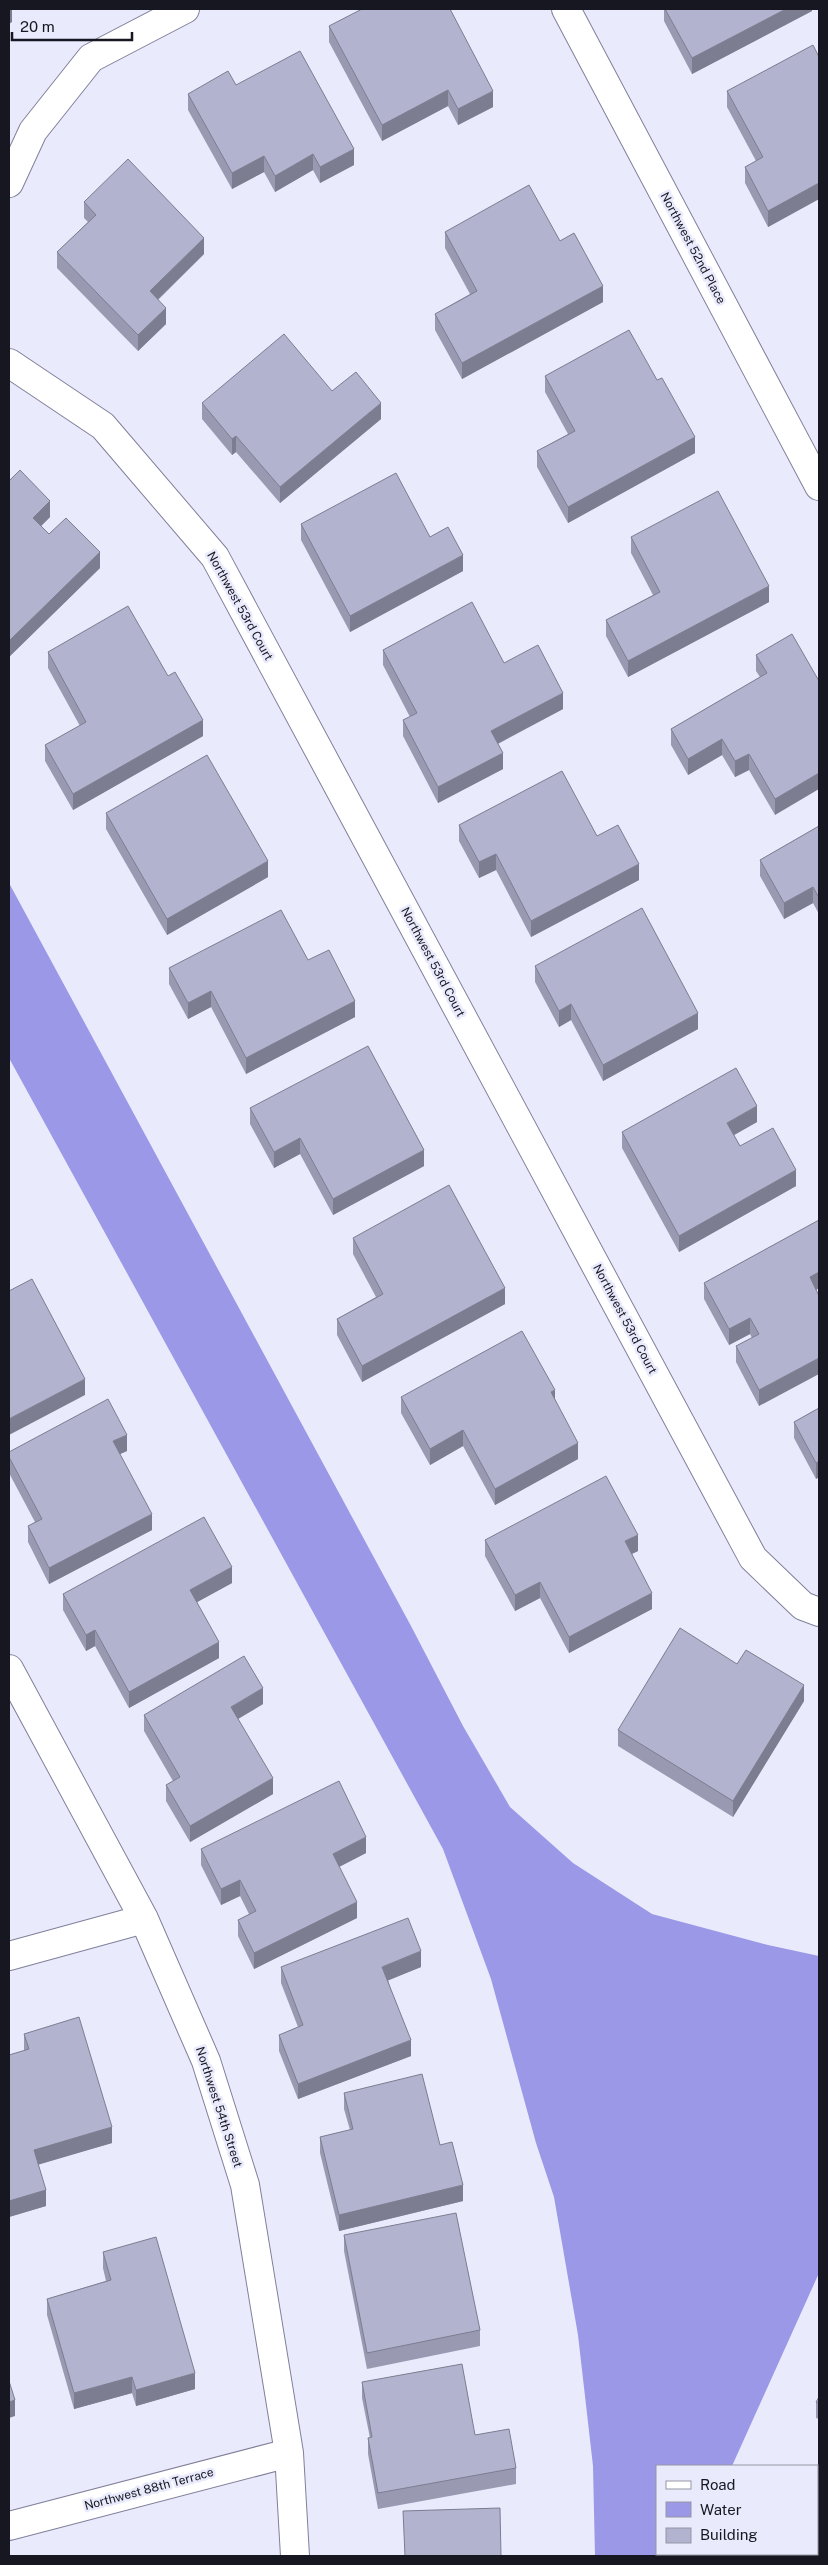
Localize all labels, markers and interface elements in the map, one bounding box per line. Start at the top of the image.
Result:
scale bar [12,10,132,42]
text: 20 m [20,18,55,35]
street label: Northwest 52nd Place [658,190,728,306]
street label: Northwest 53rd Court [204,549,276,663]
street label: Northwest 53rd Court [398,905,468,1020]
street label: Northwest 53rd Court [590,1262,660,1377]
street label: Northwest 54th Street [193,2045,245,2169]
street label: Northwest 88th Terrace [83,2465,215,2513]
legend [656,2465,818,2555]
text: Road [700,2476,736,2493]
text: Water [700,2501,742,2518]
text: Building [700,2526,758,2543]

